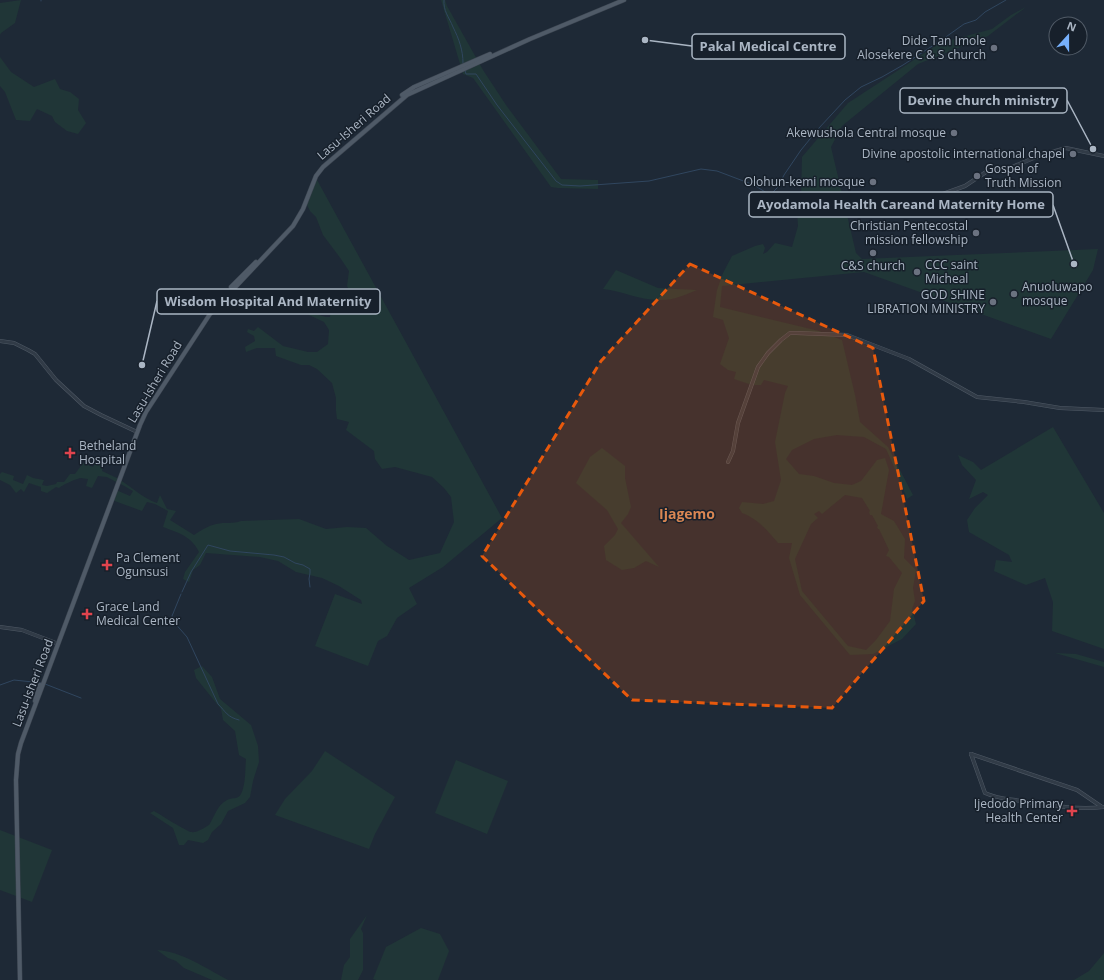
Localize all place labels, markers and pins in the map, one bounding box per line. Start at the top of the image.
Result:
place label: Dide Tan Imole Alosekere C & S church [857,32,986,63]
callout: Pakal Medical Centre [692,34,845,59]
marker: Dide Tan Imole Alosekere C & S church [989,43,999,53]
callout: Devine church ministry [900,88,1067,113]
place label: Akewushola Central mosque [786,124,946,141]
marker: Akewushola Central mosque [949,128,959,138]
place label: Divine apostolic international chapel [862,145,1065,162]
marker: Divine apostolic international chapel [1068,149,1078,159]
place label: Gospel of Truth Mission [985,160,1062,191]
marker: Gospel of Truth Mission [972,171,982,181]
place label: Olohun-kemi mosque [744,173,865,190]
marker: Olohun-kemi mosque [868,177,878,187]
callout: Ayodamola Health Careand Maternity Home [749,192,1053,217]
place label: Christian Pentecostal mission fellowship [850,217,968,248]
marker: Christian Pentecostal mission fellowship [971,228,981,238]
marker: C&S church [868,248,878,258]
place label: CCC saint Micheal [925,256,978,287]
place label: C&S church [841,257,905,274]
marker: CCC saint Micheal [912,267,922,277]
place label: Anuoluwapo mosque [1022,278,1092,309]
place label: GOD SHINE LIBRATION MINISTRY [867,286,985,317]
callout: Wisdom Hospital And Maternity [157,289,380,314]
marker: Anuoluwapo mosque [1009,289,1019,299]
marker: GOD SHINE LIBRATION MINISTRY [988,297,998,307]
place label: Betheland Hospital [79,437,136,468]
marker: Betheland Hospital [64,447,76,459]
place label: Pa Clement Ogunsusi [116,549,180,580]
marker: Pa Clement Ogunsusi [101,559,113,571]
place label: Grace Land Medical Center [96,598,180,629]
marker: Grace Land Medical Center [81,608,93,620]
place label: Ijedodo Primary Health Center [974,795,1064,826]
marker: Ijedodo Primary Health Center [1066,805,1078,817]

